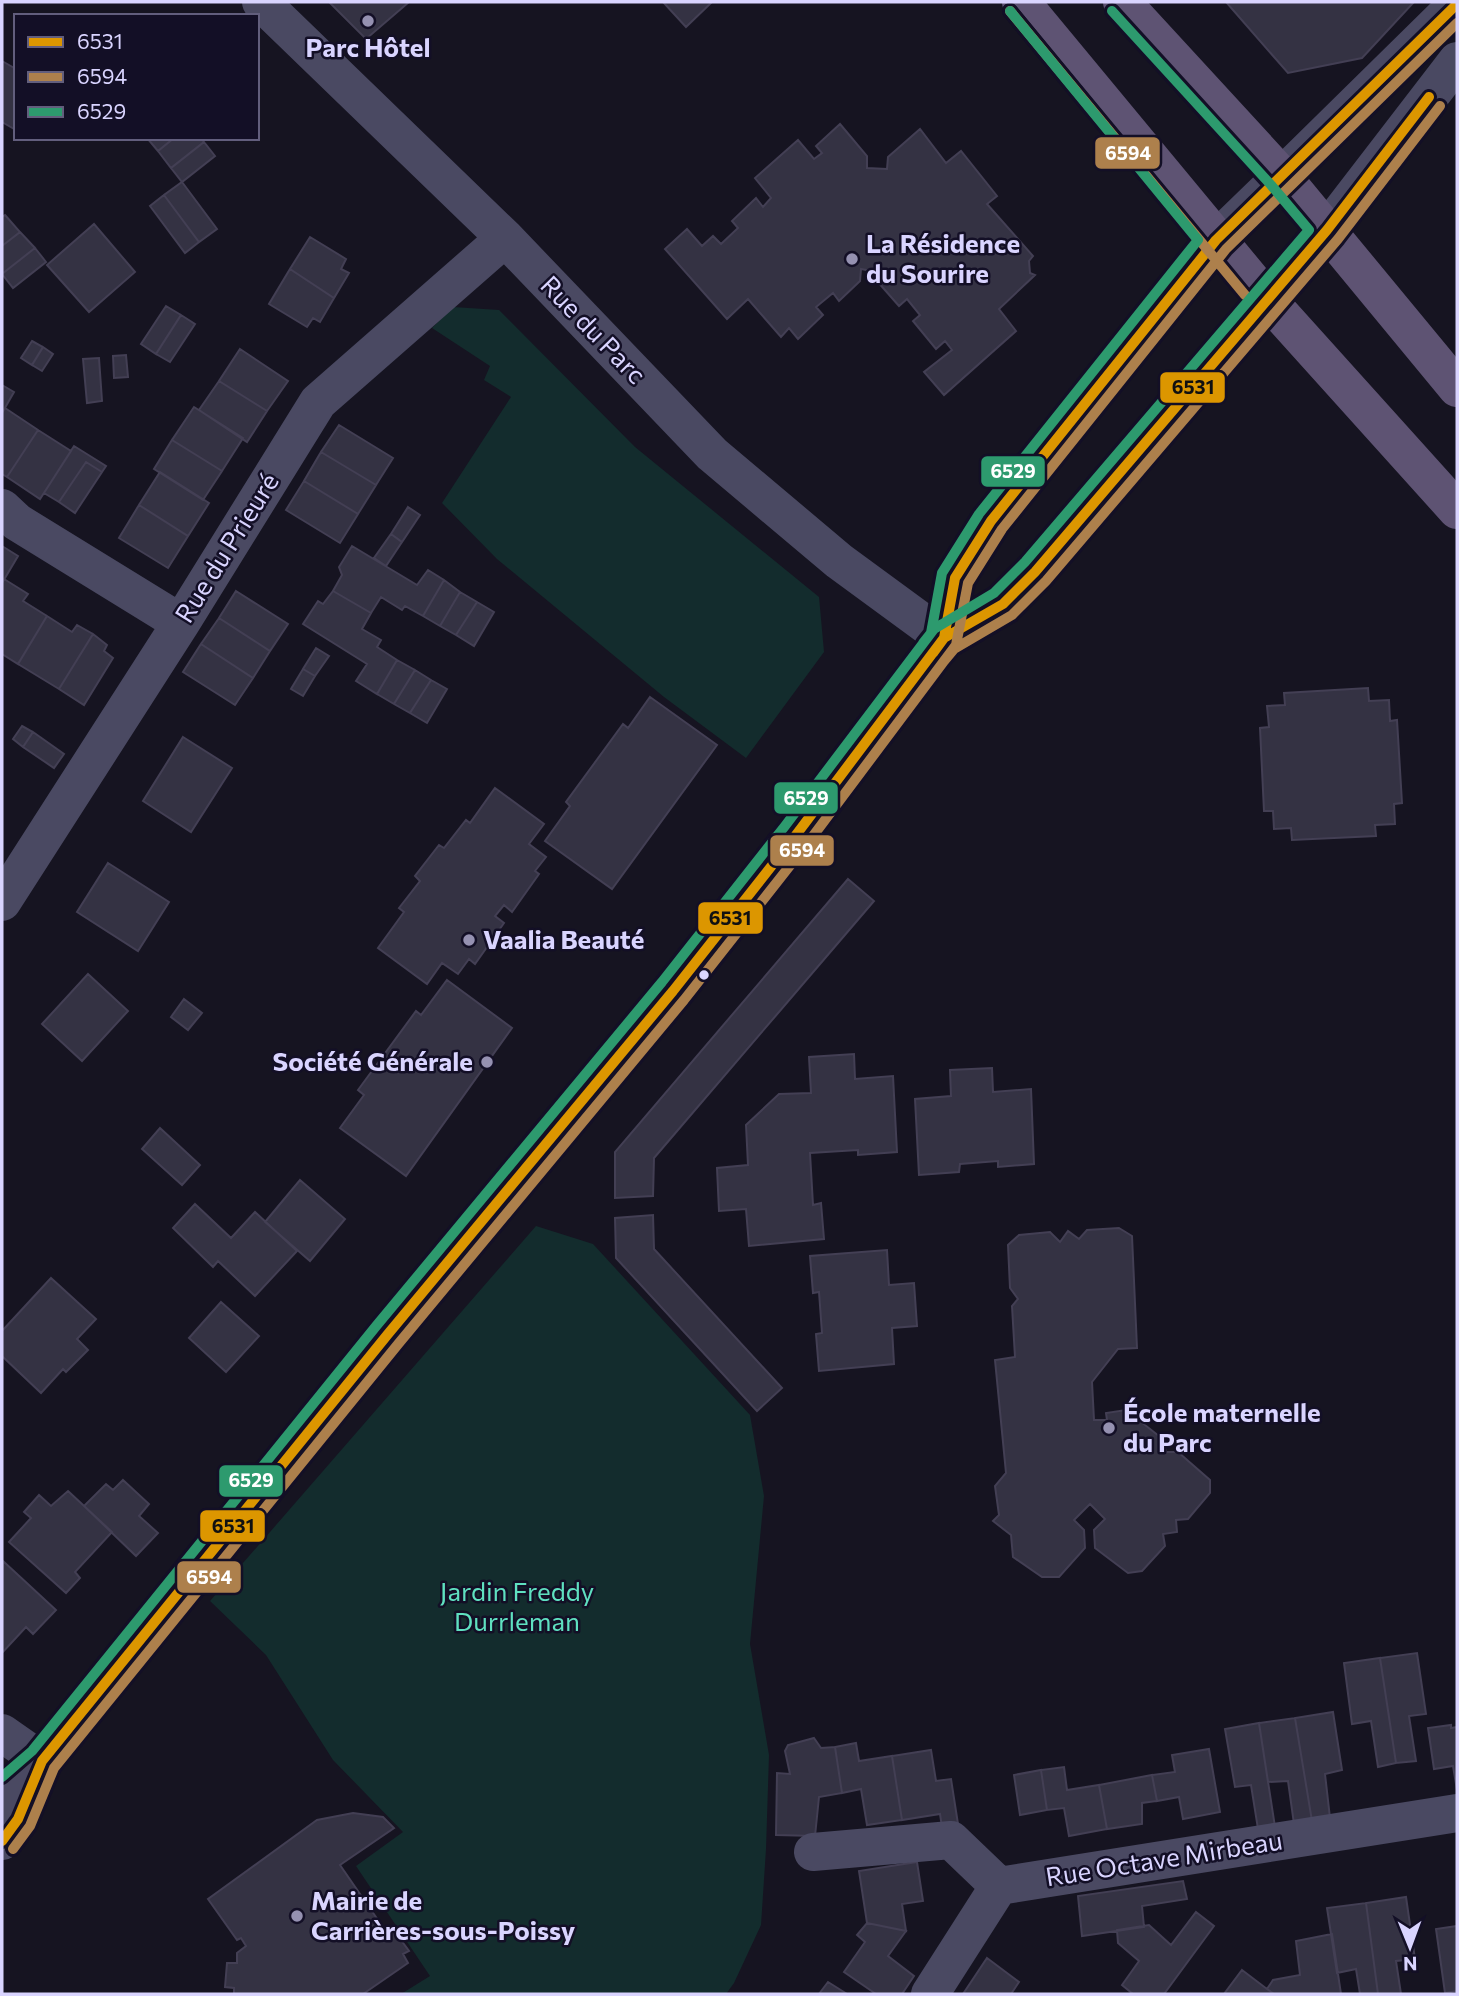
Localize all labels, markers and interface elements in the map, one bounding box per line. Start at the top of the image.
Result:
marker: Parc Hôtel [360,13,376,29]
legend [14,14,259,140]
text: 6531 [77,28,123,53]
place label: Parc Hôtel [305,31,431,62]
text: 6594 [77,63,128,88]
text: 6529 [77,98,126,123]
line badge: 6594 [1094,136,1161,170]
text: 6594 [1105,141,1151,164]
place label: La Résidence du Sourire [866,227,1020,288]
marker: La Résidence du Sourire [844,251,860,267]
street label: Rue du Parc [535,269,653,389]
line badge: 6531 [1159,371,1226,404]
text: 6531 [1172,375,1214,398]
line badge: 6529 [980,455,1046,488]
text: 6529 [990,459,1036,482]
street label: Rue du Prieuré [167,467,284,628]
line badge: 6529 [773,781,839,815]
text: 6529 [783,786,829,809]
line badge: 6594 [769,834,835,867]
text: 6594 [779,838,825,861]
line badge: 6531 [697,901,764,935]
text: 6531 [709,906,751,929]
place label: Vaalia Beauté [483,923,644,954]
marker: Vaalia Beauté [461,932,477,948]
unlabelled marker [697,968,711,982]
place label: Société Générale [273,1045,473,1076]
marker: Société Générale [479,1054,495,1070]
place label: École maternelle du Parc [1123,1396,1321,1457]
marker: École maternelle du Parc [1101,1420,1117,1436]
line badge: 6529 [218,1464,284,1498]
text: 6529 [228,1468,274,1491]
line badge: 6531 [199,1509,266,1543]
text: 6531 [212,1514,254,1537]
line badge: 6594 [176,1560,242,1594]
text: 6594 [186,1565,232,1588]
park label: Jardin Freddy Durrleman [440,1575,594,1636]
street label: Rue Octave Mirbeau [1043,1823,1284,1892]
place label: Mairie de Carrières-sous-Poissy [311,1884,575,1945]
marker: Mairie de Carrières-sous-Poissy [289,1908,305,1924]
north arrow [1375,1912,1445,1982]
text: N [1403,1953,1418,1976]

